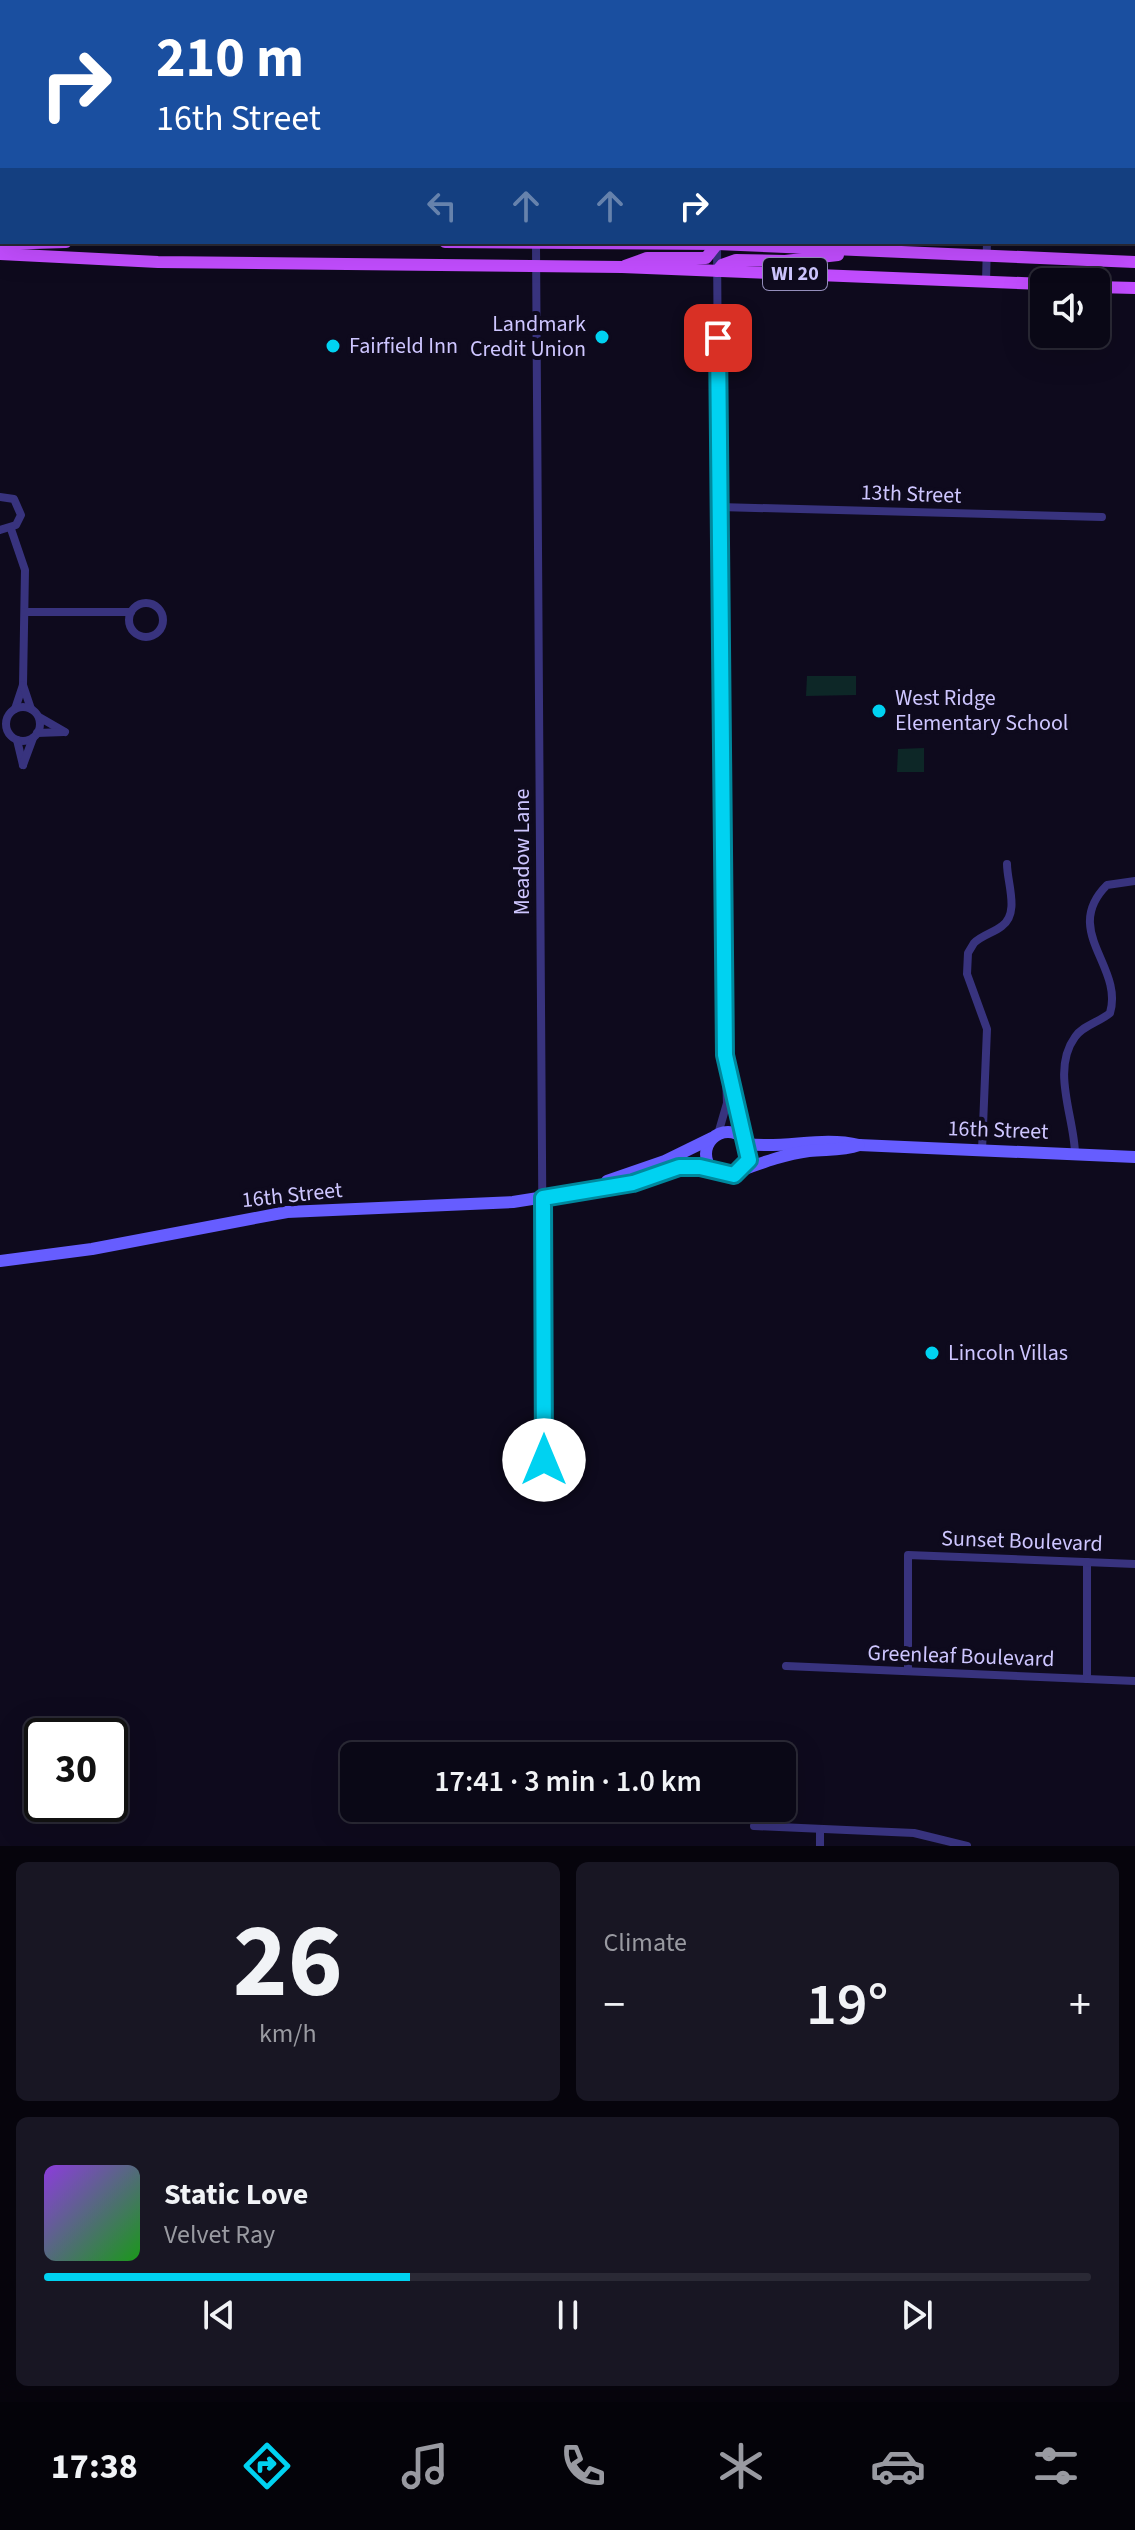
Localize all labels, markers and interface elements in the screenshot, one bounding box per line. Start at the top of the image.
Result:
text: 210 m [156,19,304,98]
icon: right [24,32,128,136]
text: 16th Street [156,93,321,144]
icon: left [420,184,464,228]
icon: ahead [504,184,548,228]
icon: ahead [588,184,632,228]
icon: right [672,184,716,228]
road number: WI 20 [763,258,827,290]
map controls [1030,268,1110,348]
button: sound [1030,268,1110,348]
pin [684,304,752,372]
place label: Landmark Credit Union [470,308,586,365]
icon: arrive [696,316,740,360]
marker: Landmark Credit Union [593,328,611,346]
place label: Fairfield Inn [349,330,458,362]
marker: Fairfield Inn [324,337,342,355]
street label: 13th Street [860,476,962,512]
place label: West Ridge Elementary School [895,682,1068,739]
marker: West Ridge Elementary School [870,702,888,720]
street label: Meadow Lane [506,789,538,915]
street label: 16th Street [947,1112,1049,1148]
street label: 16th Street [240,1174,344,1216]
place label: Lincoln Villas [948,1337,1068,1369]
marker: Lincoln Villas [923,1344,941,1362]
position arrow [502,1418,586,1502]
street label: Sunset Boulevard [941,1522,1103,1560]
street label: Greenleaf Boulevard [867,1637,1055,1675]
speed limit sign: 30 [24,1718,128,1822]
text: 17:41 · 3 min · 1.0 km [434,1760,702,1803]
text: 26 [233,1889,343,2037]
text: Climate [604,1924,687,1961]
text: 19° [806,1963,888,2048]
text: − [604,1974,625,2037]
text: + [1069,1974,1091,2037]
text: km/h [259,2015,317,2052]
text: Static Love [164,2173,308,2216]
text: Velvet Ray [164,2216,275,2253]
icon: previous [197,2293,241,2337]
icon: pause [546,2293,590,2337]
icon: next [895,2293,939,2337]
icon: directions [239,2438,295,2494]
icon: music [397,2438,453,2494]
icon: phone [555,2438,611,2494]
icon: climate [713,2438,769,2494]
icon: car [870,2438,926,2494]
icon: filters [1028,2438,1084,2494]
text: 17:38 [51,2441,138,2492]

